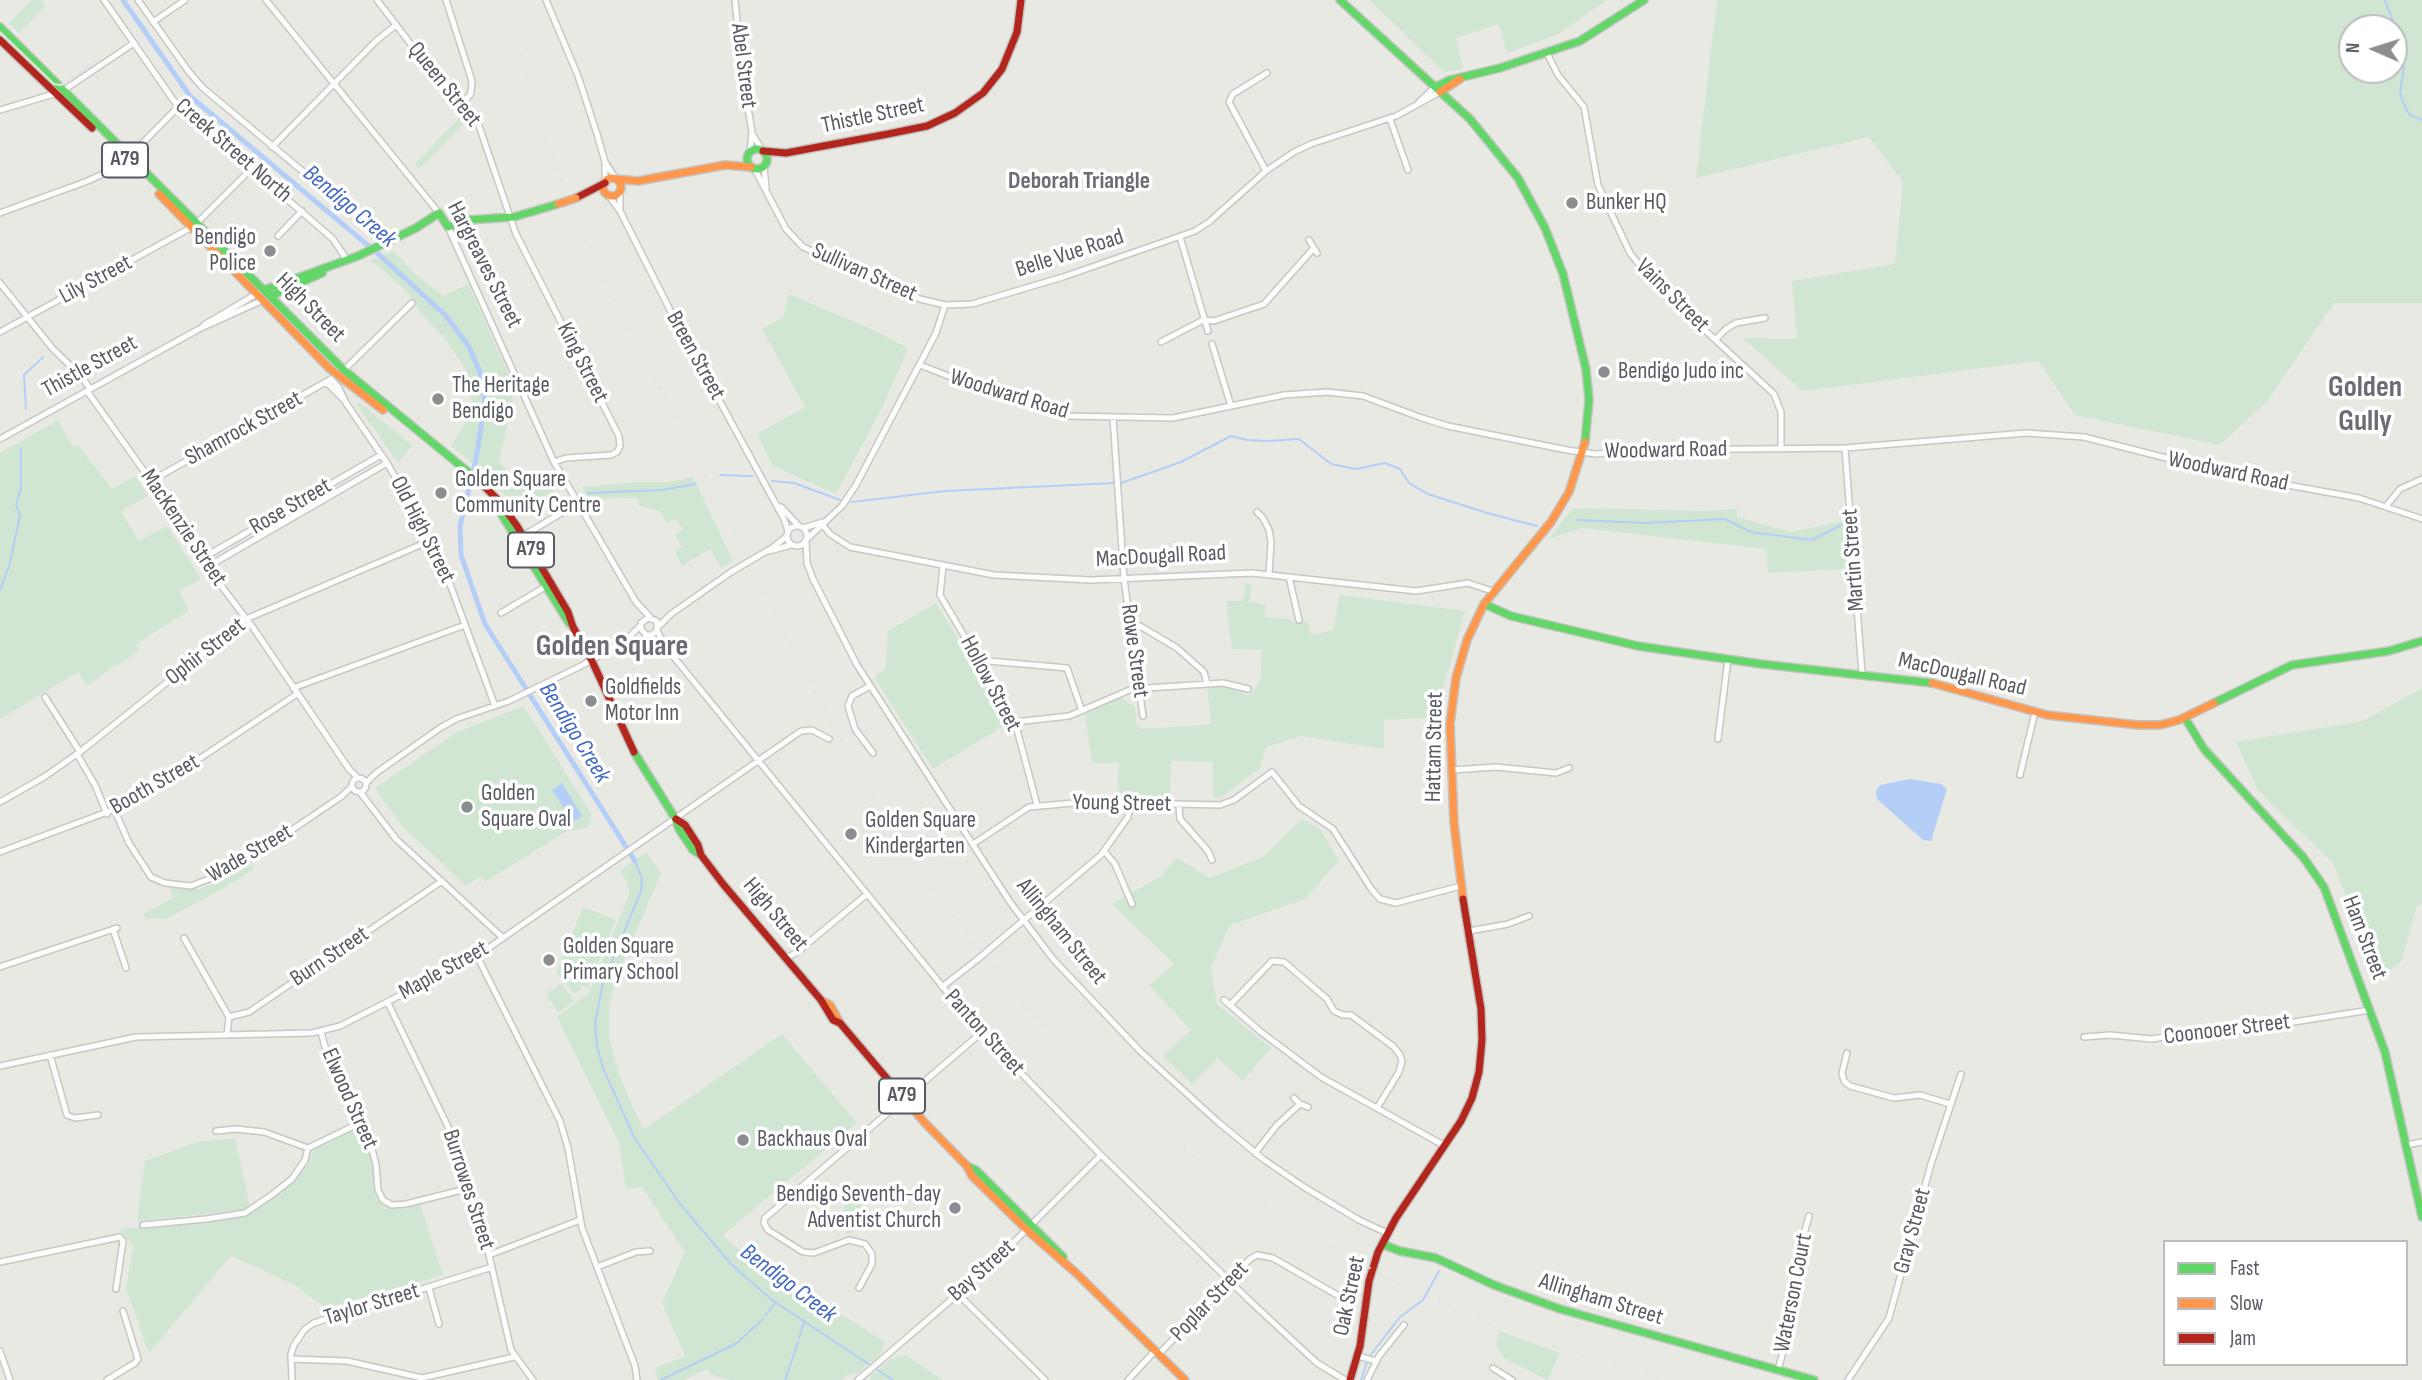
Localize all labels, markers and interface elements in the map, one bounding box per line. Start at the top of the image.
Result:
north arrow [2338,14,2408,84]
street label: Abel Street [724,22,762,110]
street label: Queen Street [401,37,487,133]
text: N [2342,42,2365,54]
street label: Thistle Street [819,92,927,140]
street label: Creek Street North [169,93,297,209]
road number: A79 [102,142,148,178]
water label: Bendigo Creek [297,160,401,254]
district label: Deborah Triangle [1008,168,1150,196]
place label: Bunker HQ [1586,189,1667,217]
marker: Bunker HQ [1564,195,1580,211]
street label: Hargreaves Street [440,197,528,333]
place label: Bendigo Police [194,224,256,278]
street label: Belle Vue Road [1013,224,1127,284]
street label: Sullivan Street [807,238,921,308]
marker: Bendigo Police [262,243,278,259]
street label: Lily Street [55,249,137,311]
street label: Vains Street [1629,253,1715,339]
street label: High Street [269,267,351,349]
street label: Breen Street [659,307,731,405]
street label: King Street [550,318,614,408]
street label: Thistle Street [38,330,142,404]
place label: Bendigo Judo inc [1618,358,1744,386]
street label: Woodward Road [946,364,1072,426]
marker: Bendigo Judo inc [1596,364,1612,380]
district label: Golden Gully [2328,370,2402,440]
place label: The Heritage Bendigo [452,372,550,426]
street label: Shamrock Street [181,386,307,472]
marker: The Heritage Bendigo [430,391,446,407]
street label: Woodward Road [1605,436,1727,466]
street label: Woodward Road [2165,446,2291,498]
street label: MacKenzie Street [134,464,232,592]
place label: Golden Square Community Centre [455,466,601,520]
street label: Old High Street [383,472,461,588]
street label: Rose Street [245,473,337,541]
marker: Golden Square Community Centre [433,485,449,501]
street label: Martin Street [1837,508,1871,612]
road number: A79 [508,532,554,568]
street label: MacDougall Road [1095,540,1227,574]
street label: Rowe Street [1114,603,1154,699]
street label: Ophir Street [161,612,251,692]
district label: Golden Square [536,629,688,665]
street label: Hollow Street [953,631,1027,737]
street label: MacDougall Road [1895,647,2029,703]
place label: Goldfields Motor Inn [605,674,681,728]
water label: Bendigo Creek [532,678,616,788]
street label: Hattam Street [1420,692,1450,802]
marker: Goldfields Motor Inn [583,693,599,709]
street label: Booth Street [106,748,204,822]
place label: Golden Square Oval [481,780,571,834]
street label: Young Street [1072,789,1172,819]
marker: Golden Square Oval [459,799,475,815]
place label: Golden Square Kindergarten [865,807,976,861]
street label: Wade Street [202,818,298,890]
marker: Golden Square Kindergarten [843,826,859,842]
street label: High Street [736,873,814,957]
street label: Allingham Street [1010,874,1112,990]
street label: Ham Street [2335,892,2393,984]
street label: Burn Street [286,921,374,993]
place label: Golden Square Primary School [563,933,679,987]
street label: Maple Street [395,935,493,1007]
marker: Golden Square Primary School [541,952,557,968]
street label: Panton Street [938,984,1030,1082]
street label: Coonooer Street [2162,1009,2292,1051]
street label: Elwood Street [315,1044,383,1154]
road number: A79 [879,1078,925,1114]
street label: Burrowes Street [436,1126,500,1254]
place label: Backhaus Oval [757,1126,867,1154]
marker: Backhaus Oval [735,1132,751,1148]
place label: Bendigo Seventh-day Adventist Church [776,1181,941,1235]
street label: Gray Street [1888,1185,1938,1277]
marker: Bendigo Seventh-day Adventist Church [947,1200,963,1216]
street label: Waterson Court [1769,1231,1819,1355]
street label: Bay Street [943,1234,1021,1308]
water label: Bendigo Creek [734,1239,842,1329]
legend [2163,1240,2408,1366]
street label: Oak Street [1328,1254,1372,1338]
street label: Poplar Street [1165,1256,1255,1348]
text: Fast [2230,1256,2260,1281]
street label: Allingham Street [1536,1268,1666,1332]
street label: Taylor Street [321,1277,423,1333]
text: Slow [2230,1291,2263,1316]
text: Jam [2230,1326,2256,1351]

